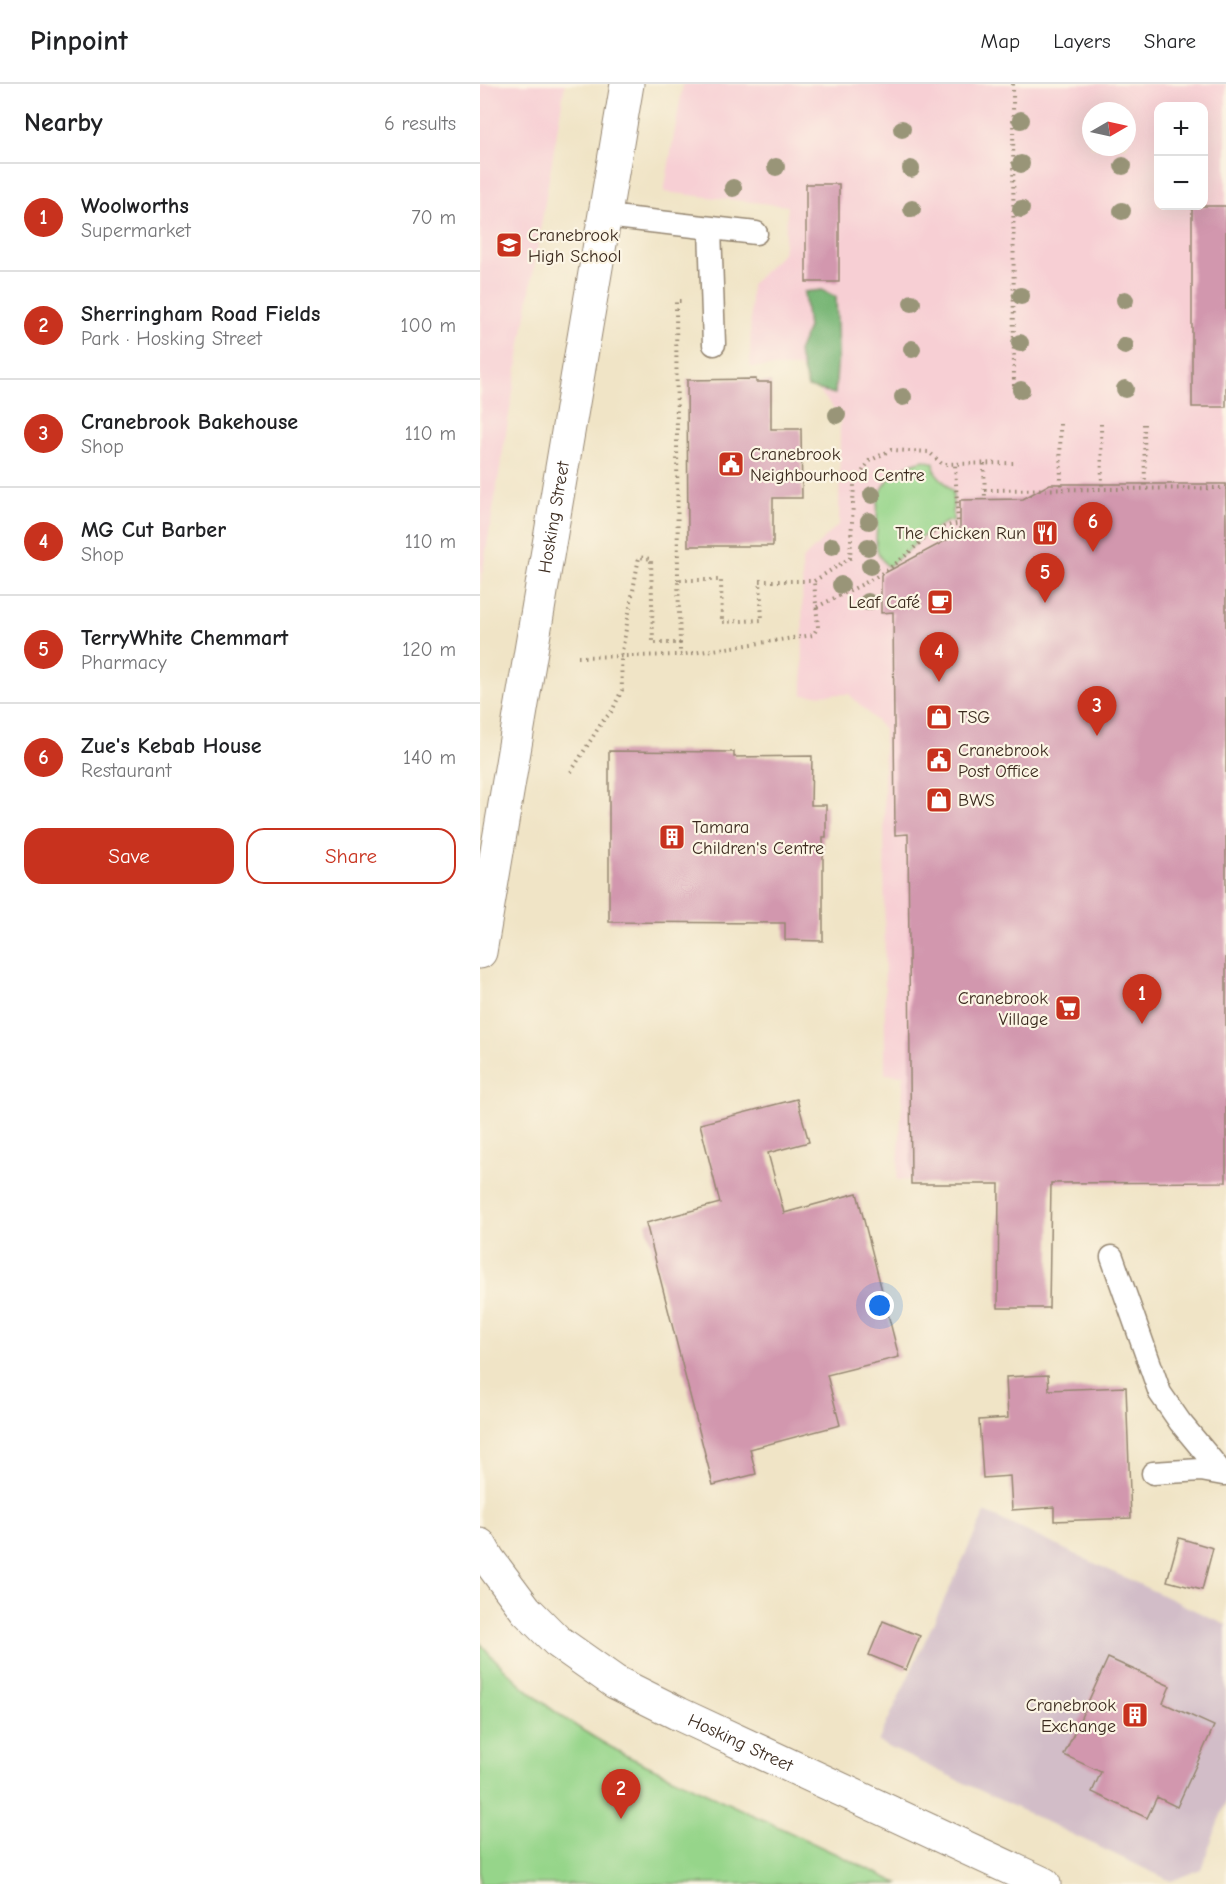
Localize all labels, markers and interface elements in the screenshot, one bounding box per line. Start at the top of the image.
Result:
text: Pinpoint [30,25,128,57]
text: Map [981,29,1020,53]
text: Layers [1053,29,1111,53]
text: Share [1144,29,1196,53]
north arrow [1082,102,1136,156]
map controls [1154,102,1208,210]
button: + [1154,102,1208,156]
text: Nearby [24,108,103,138]
text: 6 results [384,112,456,135]
button: − [1154,156,1208,210]
text: Woolworths [81,193,189,219]
text: 1 [40,206,47,229]
text: 70 m [411,206,456,229]
text: Supermarket [81,219,191,242]
place label: Cranebrook High School [528,225,622,267]
school or university icon: Cranebrook High School [494,230,524,260]
text: Sherringham Road Fields [81,301,320,327]
text: 2 [39,314,48,337]
text: 100 m [401,314,456,337]
text: Park · Hosking Street [81,327,262,350]
text: Cranebrook Bakehouse [81,409,298,435]
text: 3 [39,422,48,445]
text: 110 m [405,422,456,445]
text: Shop [81,435,124,458]
place label: Cranebrook Neighbourhood Centre [750,444,925,486]
public building icon: Cranebrook Neighbourhood Centre [716,449,746,479]
street label: Hosking Street [534,459,574,575]
pin: 6 [1074,502,1112,552]
text: MG Cut Barber [81,517,226,543]
restaurant icon: The Chicken Run [1030,518,1060,548]
place label: The Chicken Run [895,523,1026,544]
text: 4 [39,530,48,553]
text: 110 m [405,530,456,553]
text: Shop [81,543,124,566]
pin: 5 [1026,554,1064,603]
cafe icon: Leaf Café [925,587,955,617]
place label: Leaf Café [848,592,920,613]
text: TerryWhite Chemmart [81,625,288,651]
pin: 4 [920,632,958,682]
text: 5 [38,638,49,661]
text: 120 m [402,638,456,661]
text: Pharmacy [81,651,167,674]
pin: 3 [1078,686,1116,736]
shop icon: TSG [924,702,954,732]
place label: TSG [958,707,990,728]
text: Zue's Kebab House [81,733,262,759]
place label: Cranebrook Post Office [958,740,1049,782]
public building icon: Cranebrook Post Office [924,745,954,775]
text: 6 [38,746,49,769]
text: 140 m [403,746,456,769]
text: Restaurant [81,759,171,782]
shop icon: BWS [924,785,954,815]
place label: BWS [958,790,995,811]
place label: Tamara Children's Centre [692,817,824,859]
building icon: Tamara Children's Centre [657,822,687,852]
button: Save [24,828,234,884]
button: Share [246,828,456,884]
pin: 1 [1122,974,1162,1024]
place label: Cranebrook Village [958,988,1048,1030]
supermarket icon: Cranebrook Village [1053,993,1083,1023]
your location [865,1291,894,1320]
place label: Cranebrook Exchange [1026,1695,1116,1737]
building icon: Cranebrook Exchange [1120,1700,1150,1730]
street label: Hosking Street [684,1710,797,1777]
pin: 2 [602,1770,640,1819]

